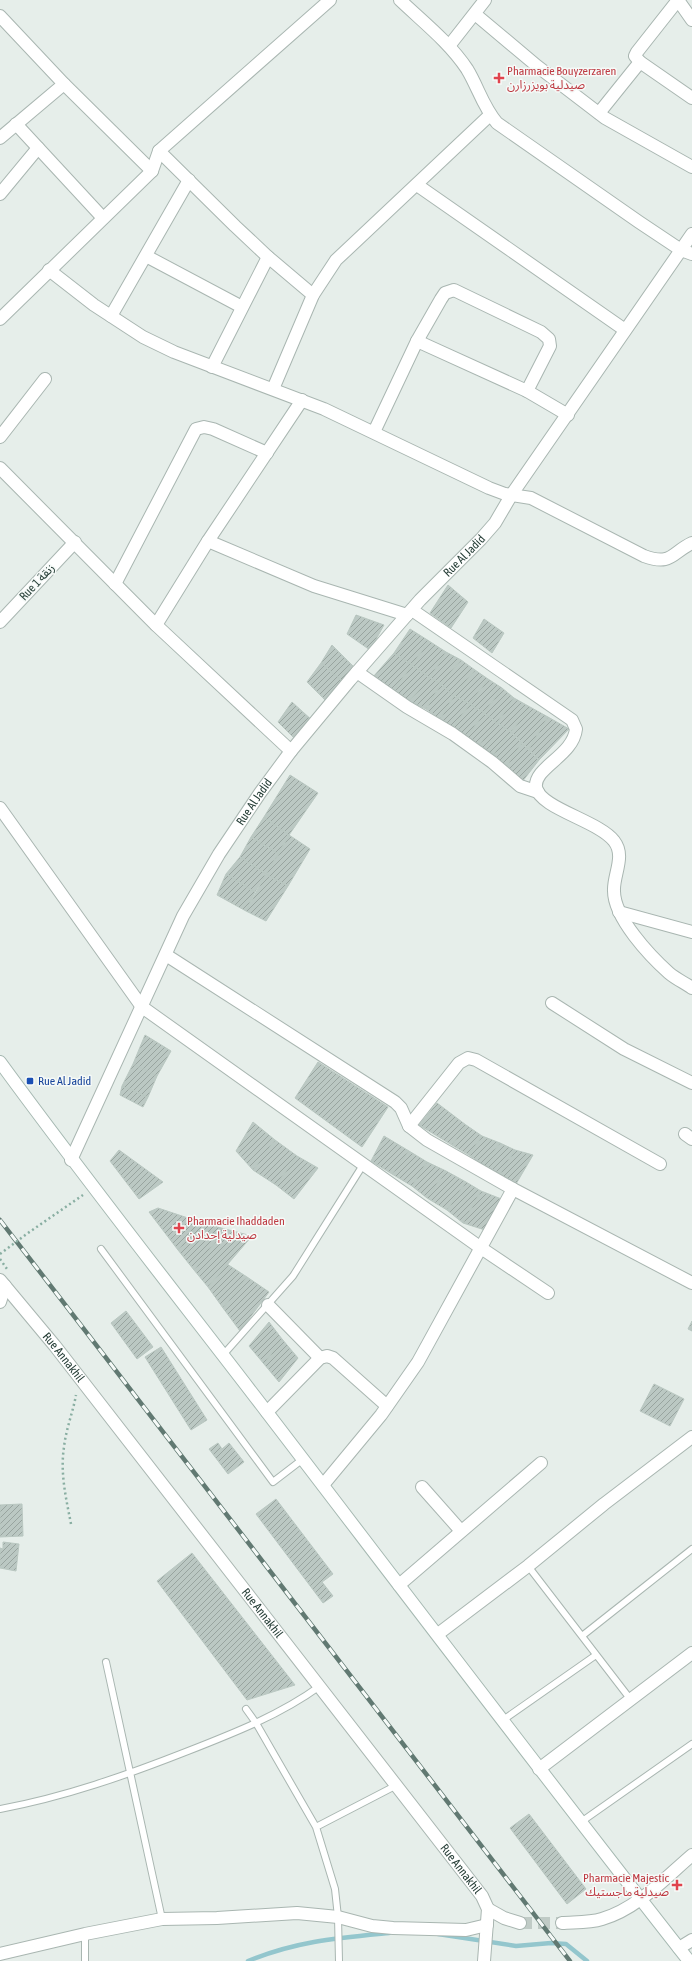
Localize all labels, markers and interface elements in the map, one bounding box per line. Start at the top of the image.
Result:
place label: Pharmacie Bouyzerzaren صيدلية بويزرزارن [507,64,616,92]
marker: Pharmacie Bouyzerzaren صيدلية بويزرزارن [494,73,504,83]
street label: Rue Al Jadid [440,532,488,580]
street label: Rue 1 زنقة [16,561,58,603]
street label: Rue Al Jadid [233,776,275,828]
place label: Rue Al Jadid [38,1074,91,1088]
marker: Rue Al Jadid [25,1076,35,1086]
place label: Pharmacie Ihaddaden صيدلية إحدادن [187,1214,285,1243]
marker: Pharmacie Ihaddaden صيدلية إحدادن [174,1223,184,1233]
street label: Rue Annakhil [40,1330,88,1385]
street label: Rue Annakhil [239,1585,286,1641]
street label: Rue Annakhil [437,1841,485,1897]
place label: Pharmacie Majestic صيدلية ماجستيك [583,1871,670,1899]
marker: Pharmacie Majestic صيدلية ماجستيك [672,1880,682,1890]

